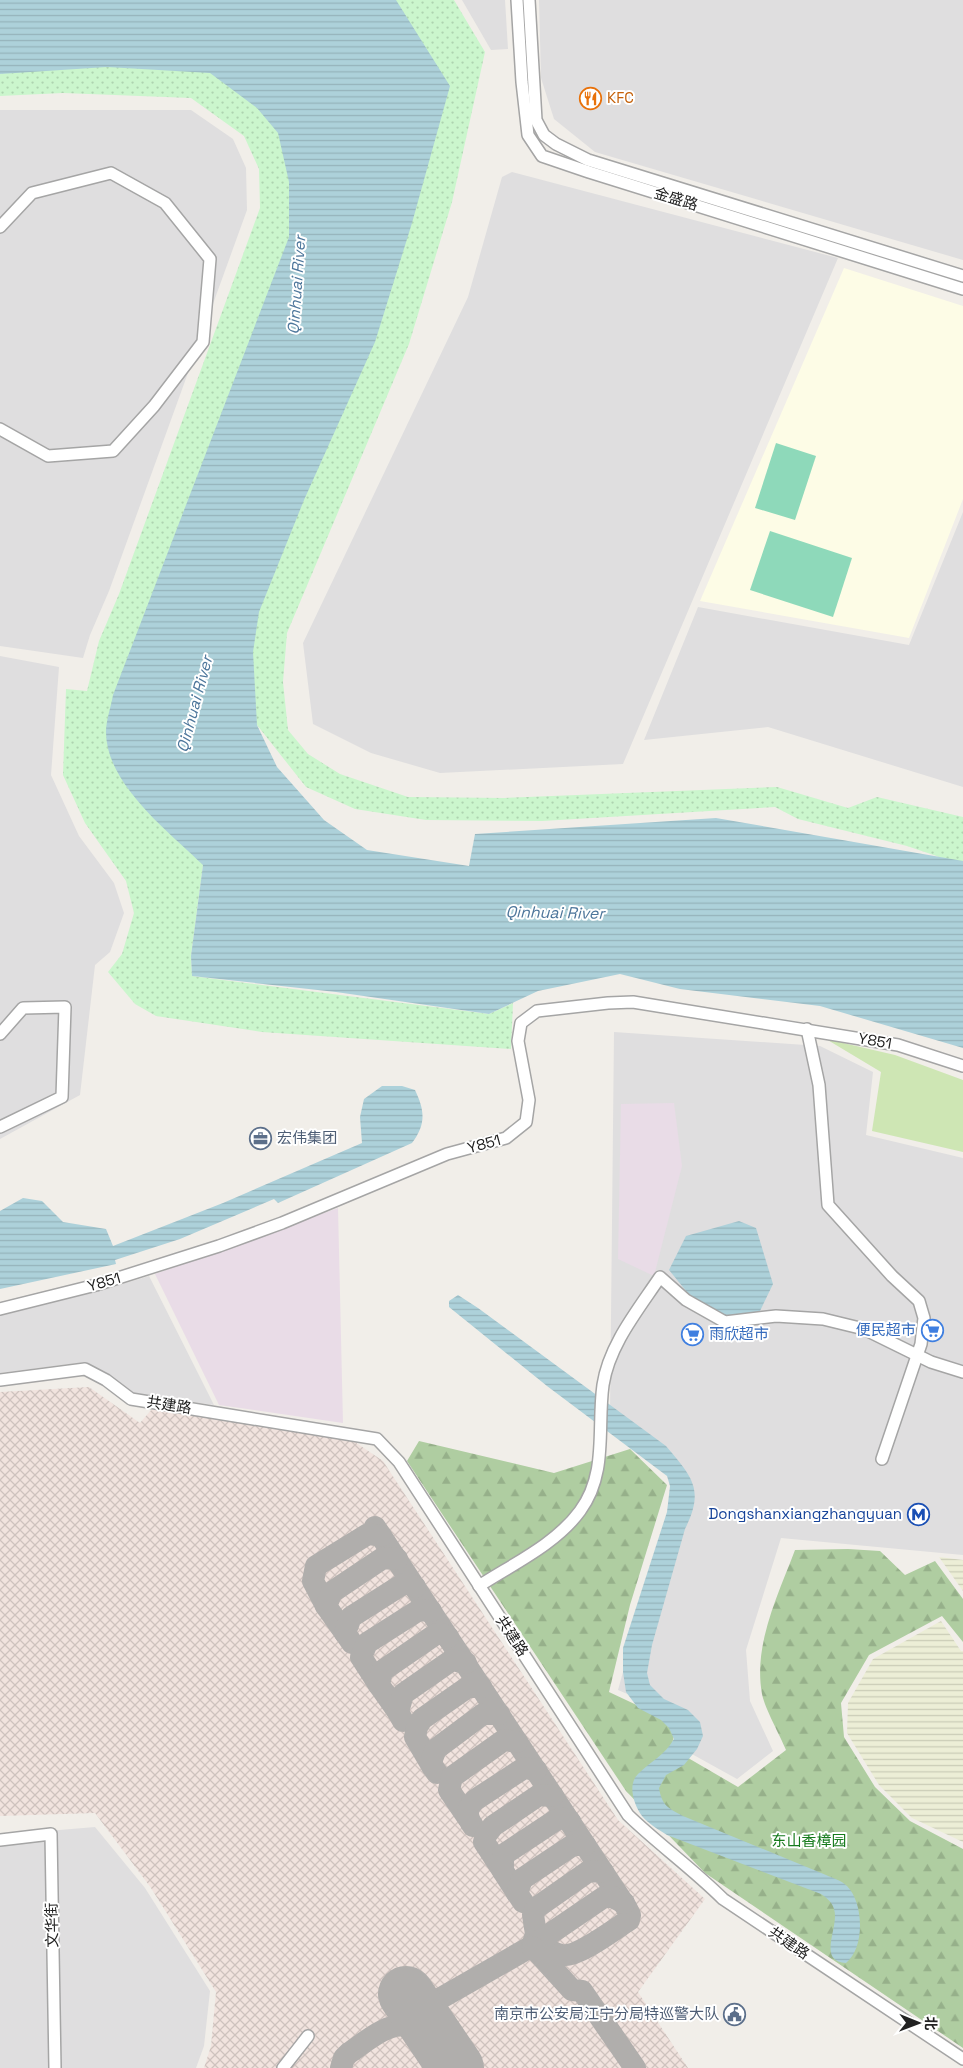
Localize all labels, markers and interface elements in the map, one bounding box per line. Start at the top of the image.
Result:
restaurant icon: KFC [579,86,603,110]
place label: KFC [607,88,634,107]
street label: 金盛路 [652,183,700,214]
water label: Qinhuai River [283,233,311,335]
water label: Qinhuai River [172,652,218,755]
water label: Qinhuai River [505,901,607,924]
street label: Y851 [857,1028,893,1053]
office icon: 宏伟集团 [249,1126,273,1150]
place label: 宏伟集团 [277,1128,337,1147]
street label: Y851 [465,1130,503,1157]
street label: Y851 [85,1268,123,1295]
supermarket icon: 便民超市 [920,1318,944,1342]
place label: 便民超市 [856,1320,916,1339]
supermarket icon: 雨欣超市 [681,1322,705,1346]
place label: 雨欣超市 [709,1324,769,1343]
street label: 共建路 [145,1392,193,1417]
metro station icon: Dongshanxiangzhangyuan [906,1502,930,1526]
place label: Dongshanxiangzhangyuan [708,1504,902,1523]
street label: 共建路 [492,1612,533,1660]
park label: 东山香樟园 [771,1831,847,1850]
street label: 文华街 [42,1902,61,1948]
street label: 共建路 [765,1922,813,1963]
north arrow [893,1998,943,2048]
public building icon: 南京市公安局江宁分局特巡警大队 [723,2002,747,2026]
place label: 南京市公安局江宁分局特巡警大队 [494,2004,719,2023]
text: 北 [922,2016,940,2030]

